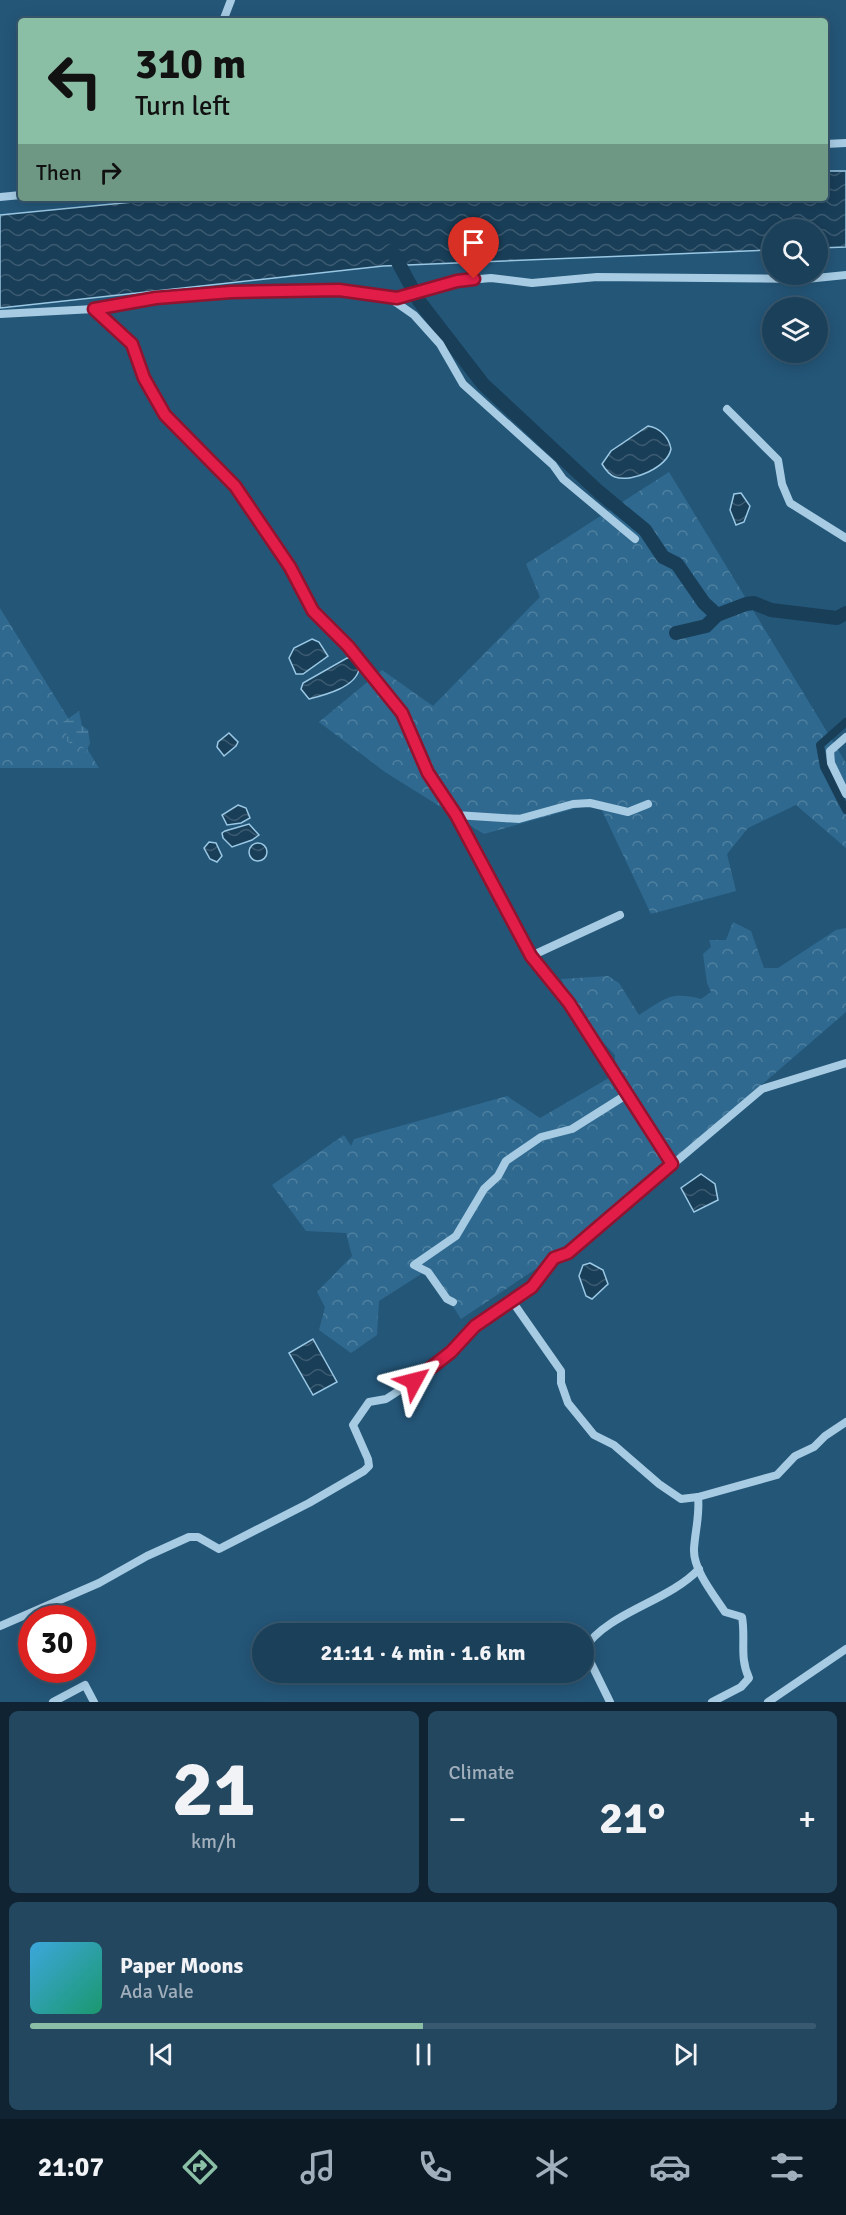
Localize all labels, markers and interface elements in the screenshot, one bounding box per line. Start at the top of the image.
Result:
text: 310 m [135,39,246,90]
icon: left [36,42,114,120]
text: Turn left [135,90,230,123]
icon: right [94,156,127,189]
text: Then [36,159,82,186]
pin [448,217,499,279]
map controls [762,219,828,363]
button: search [762,219,828,285]
icon: arrive [457,226,490,259]
button: layers [762,297,828,363]
position arrow [382,1349,446,1413]
speed limit sign: 30 [18,1605,96,1683]
text: 21:11 · 4 min · 1.6 km [320,1639,526,1666]
text: 21 [172,1742,256,1838]
text: Climate [449,1760,514,1785]
text: 21° [599,1791,666,1846]
text: − [449,1799,466,1840]
text: + [798,1799,816,1840]
text: km/h [191,1829,236,1854]
text: Paper Moons [120,1952,243,1979]
text: Ada Vale [120,1979,194,2004]
icon: previous [145,2038,178,2071]
icon: pause [407,2038,440,2071]
icon: next [669,2038,702,2071]
icon: directions [179,2146,221,2188]
icon: music [297,2146,339,2188]
icon: phone [414,2146,456,2188]
icon: climate [531,2146,573,2188]
icon: car [649,2146,691,2188]
icon: filters [766,2146,808,2188]
text: 21:07 [38,2151,104,2184]

